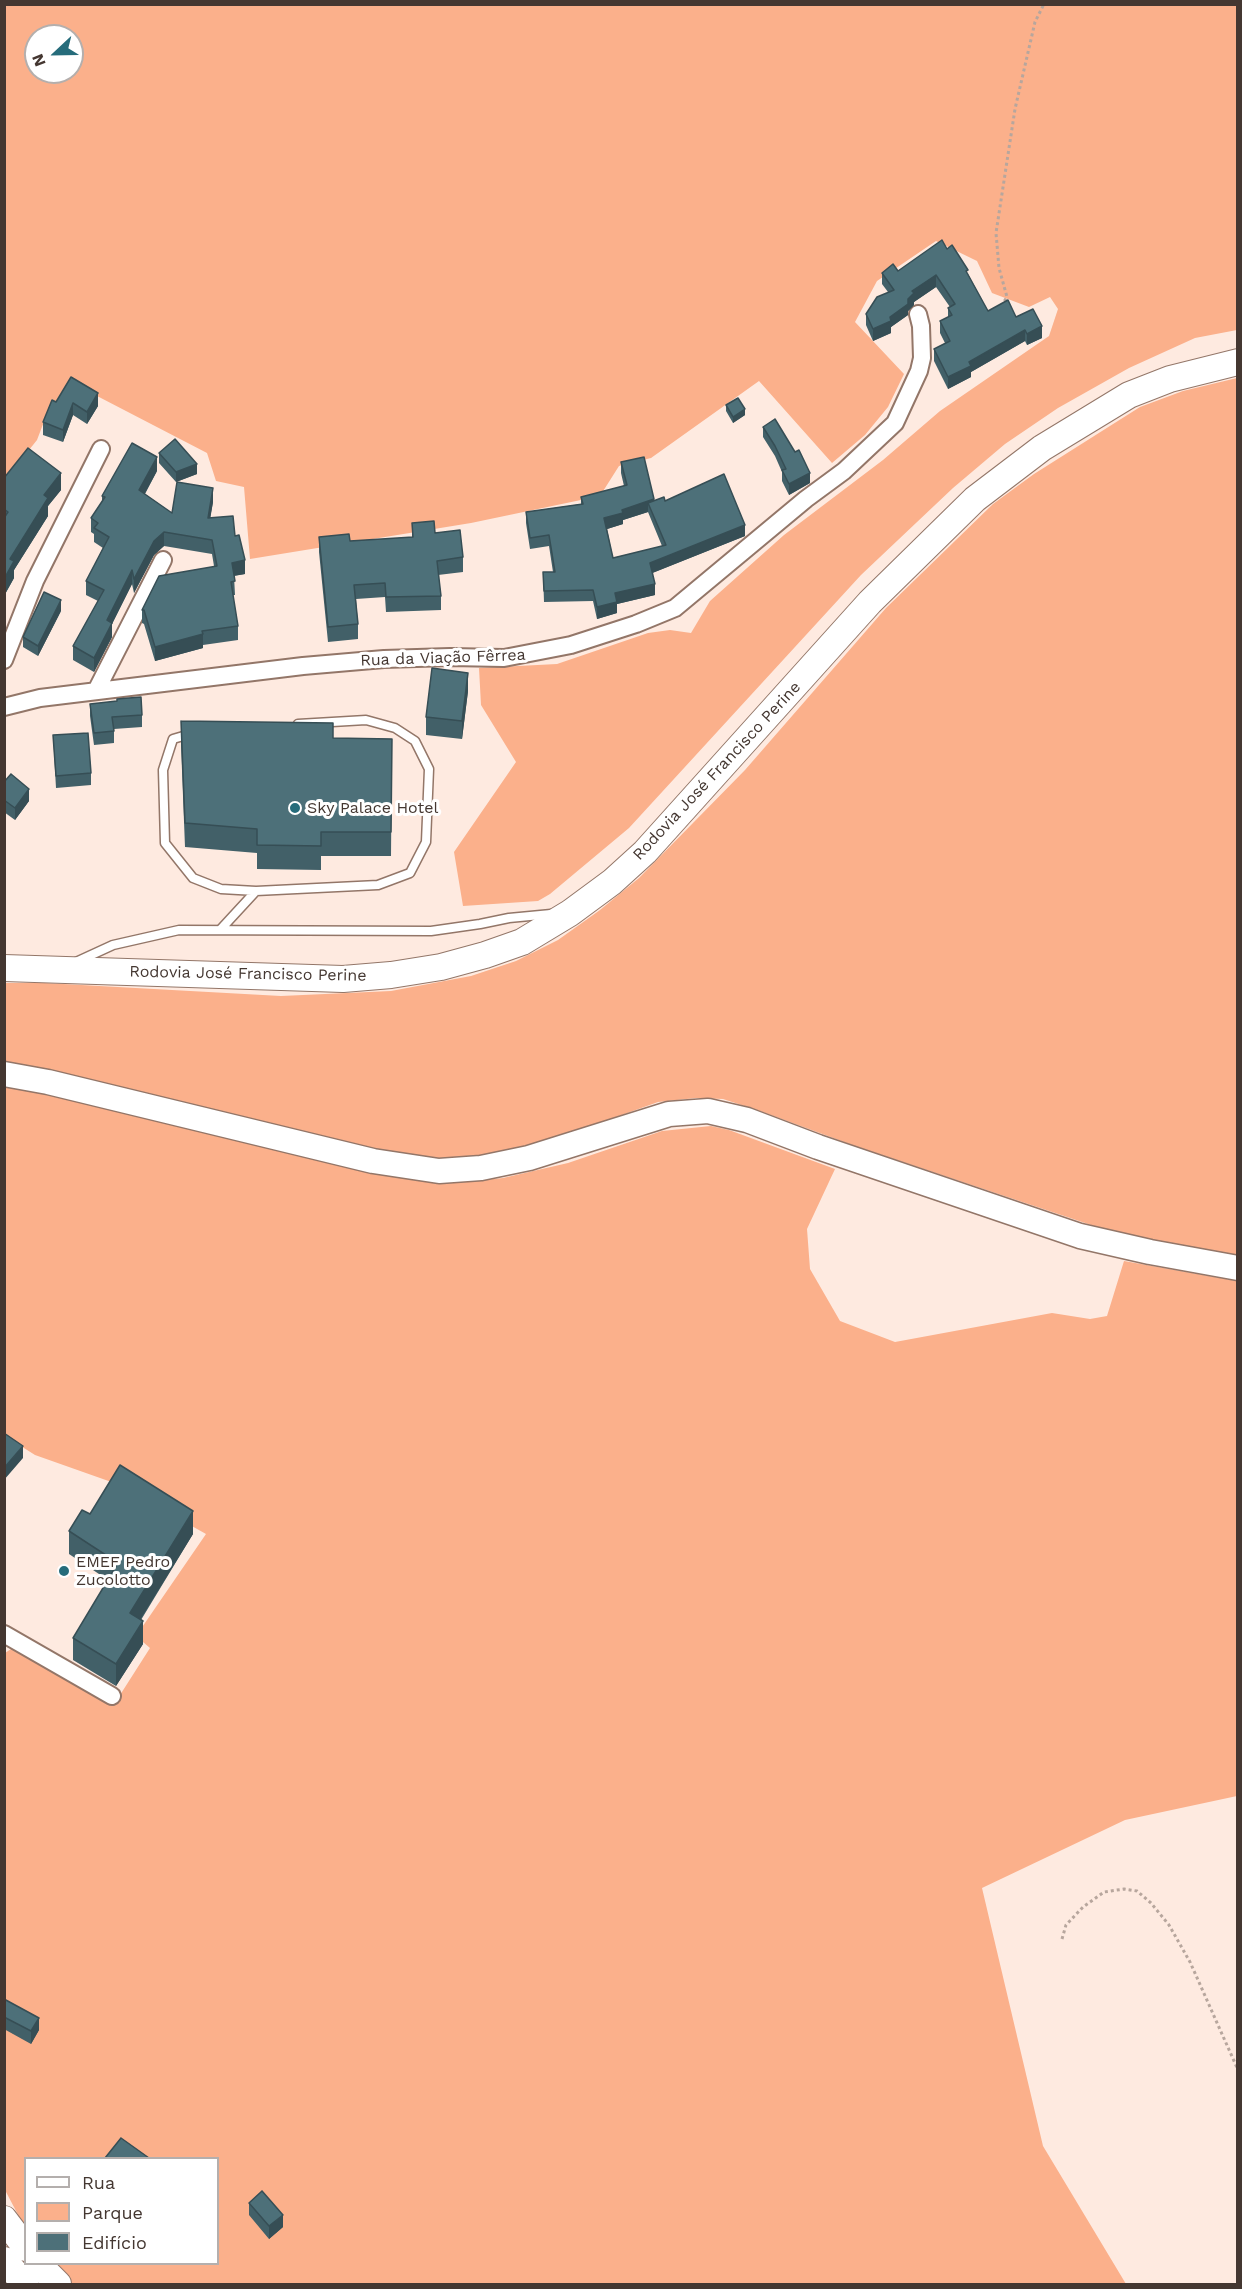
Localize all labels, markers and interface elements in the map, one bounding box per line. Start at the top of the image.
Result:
north arrow [24,24,84,84]
text: N [28,51,50,69]
street label: Rua da Viação Fêrrea [360,646,526,670]
street label: Rodovia José Francisco Perine [629,678,805,864]
place label: Sky Palace Hotel [307,798,438,818]
marker: Sky Palace Hotel [288,801,302,815]
street label: Rodovia José Francisco Perine [129,962,367,986]
place label: EMEF Pedro Zucolotto [76,1552,170,1590]
marker: EMEF Pedro Zucolotto [57,1564,71,1578]
legend [24,2157,219,2265]
text: Rua [82,2172,115,2193]
text: Parque [82,2202,143,2223]
text: Edifício [82,2232,147,2253]

